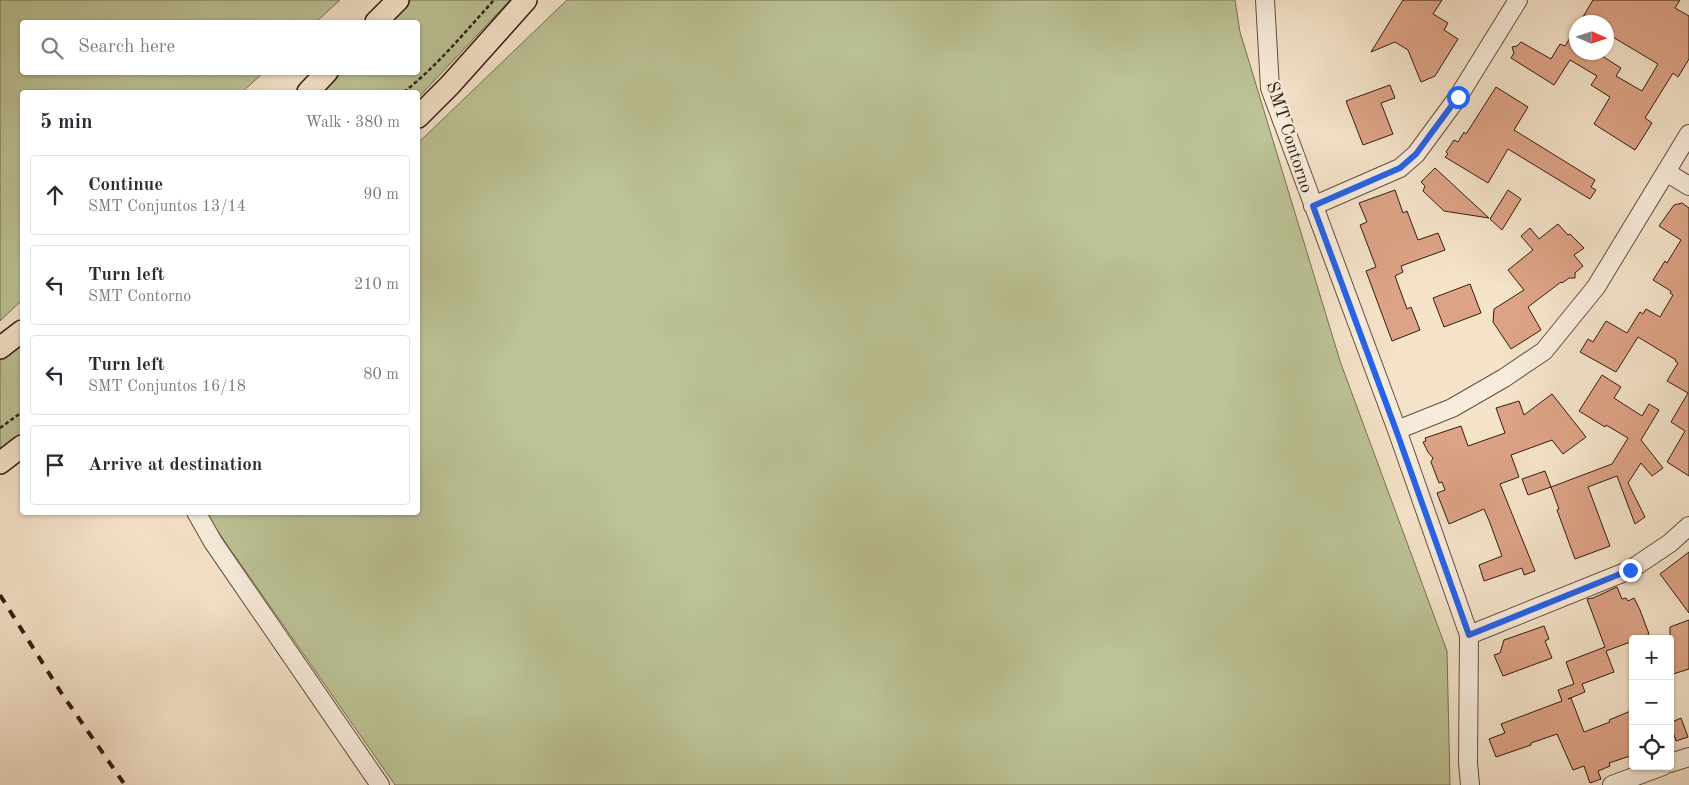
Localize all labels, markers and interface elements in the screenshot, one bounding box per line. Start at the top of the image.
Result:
north arrow [1569,15,1614,60]
search box [20,20,420,75]
icon: search [38,34,66,62]
text: Search here [78,38,175,57]
street label: SMT Contorno [1263,79,1316,195]
route start [1447,86,1470,109]
text: 5 min [40,112,93,133]
text: Walk · 380 m [305,115,400,131]
text: Continue [88,176,163,195]
icon: ahead [41,181,69,209]
text: 90 m [363,187,399,203]
text: SMT Conjuntos 13/14 [88,199,246,215]
text: Turn left [88,266,165,285]
icon: left [41,271,69,299]
text: 210 m [354,277,399,293]
text: SMT Contorno [88,289,191,305]
text: Turn left [88,356,165,375]
icon: left [41,361,69,389]
text: 80 m [363,367,399,383]
text: SMT Conjuntos 16/18 [88,379,246,395]
icon: arrive [41,451,69,479]
text: Arrive at destination [88,456,262,475]
route end [1619,559,1642,582]
map controls [1629,635,1674,770]
button: + [1629,635,1674,680]
button: − [1629,680,1674,725]
button: locate [1629,725,1674,770]

